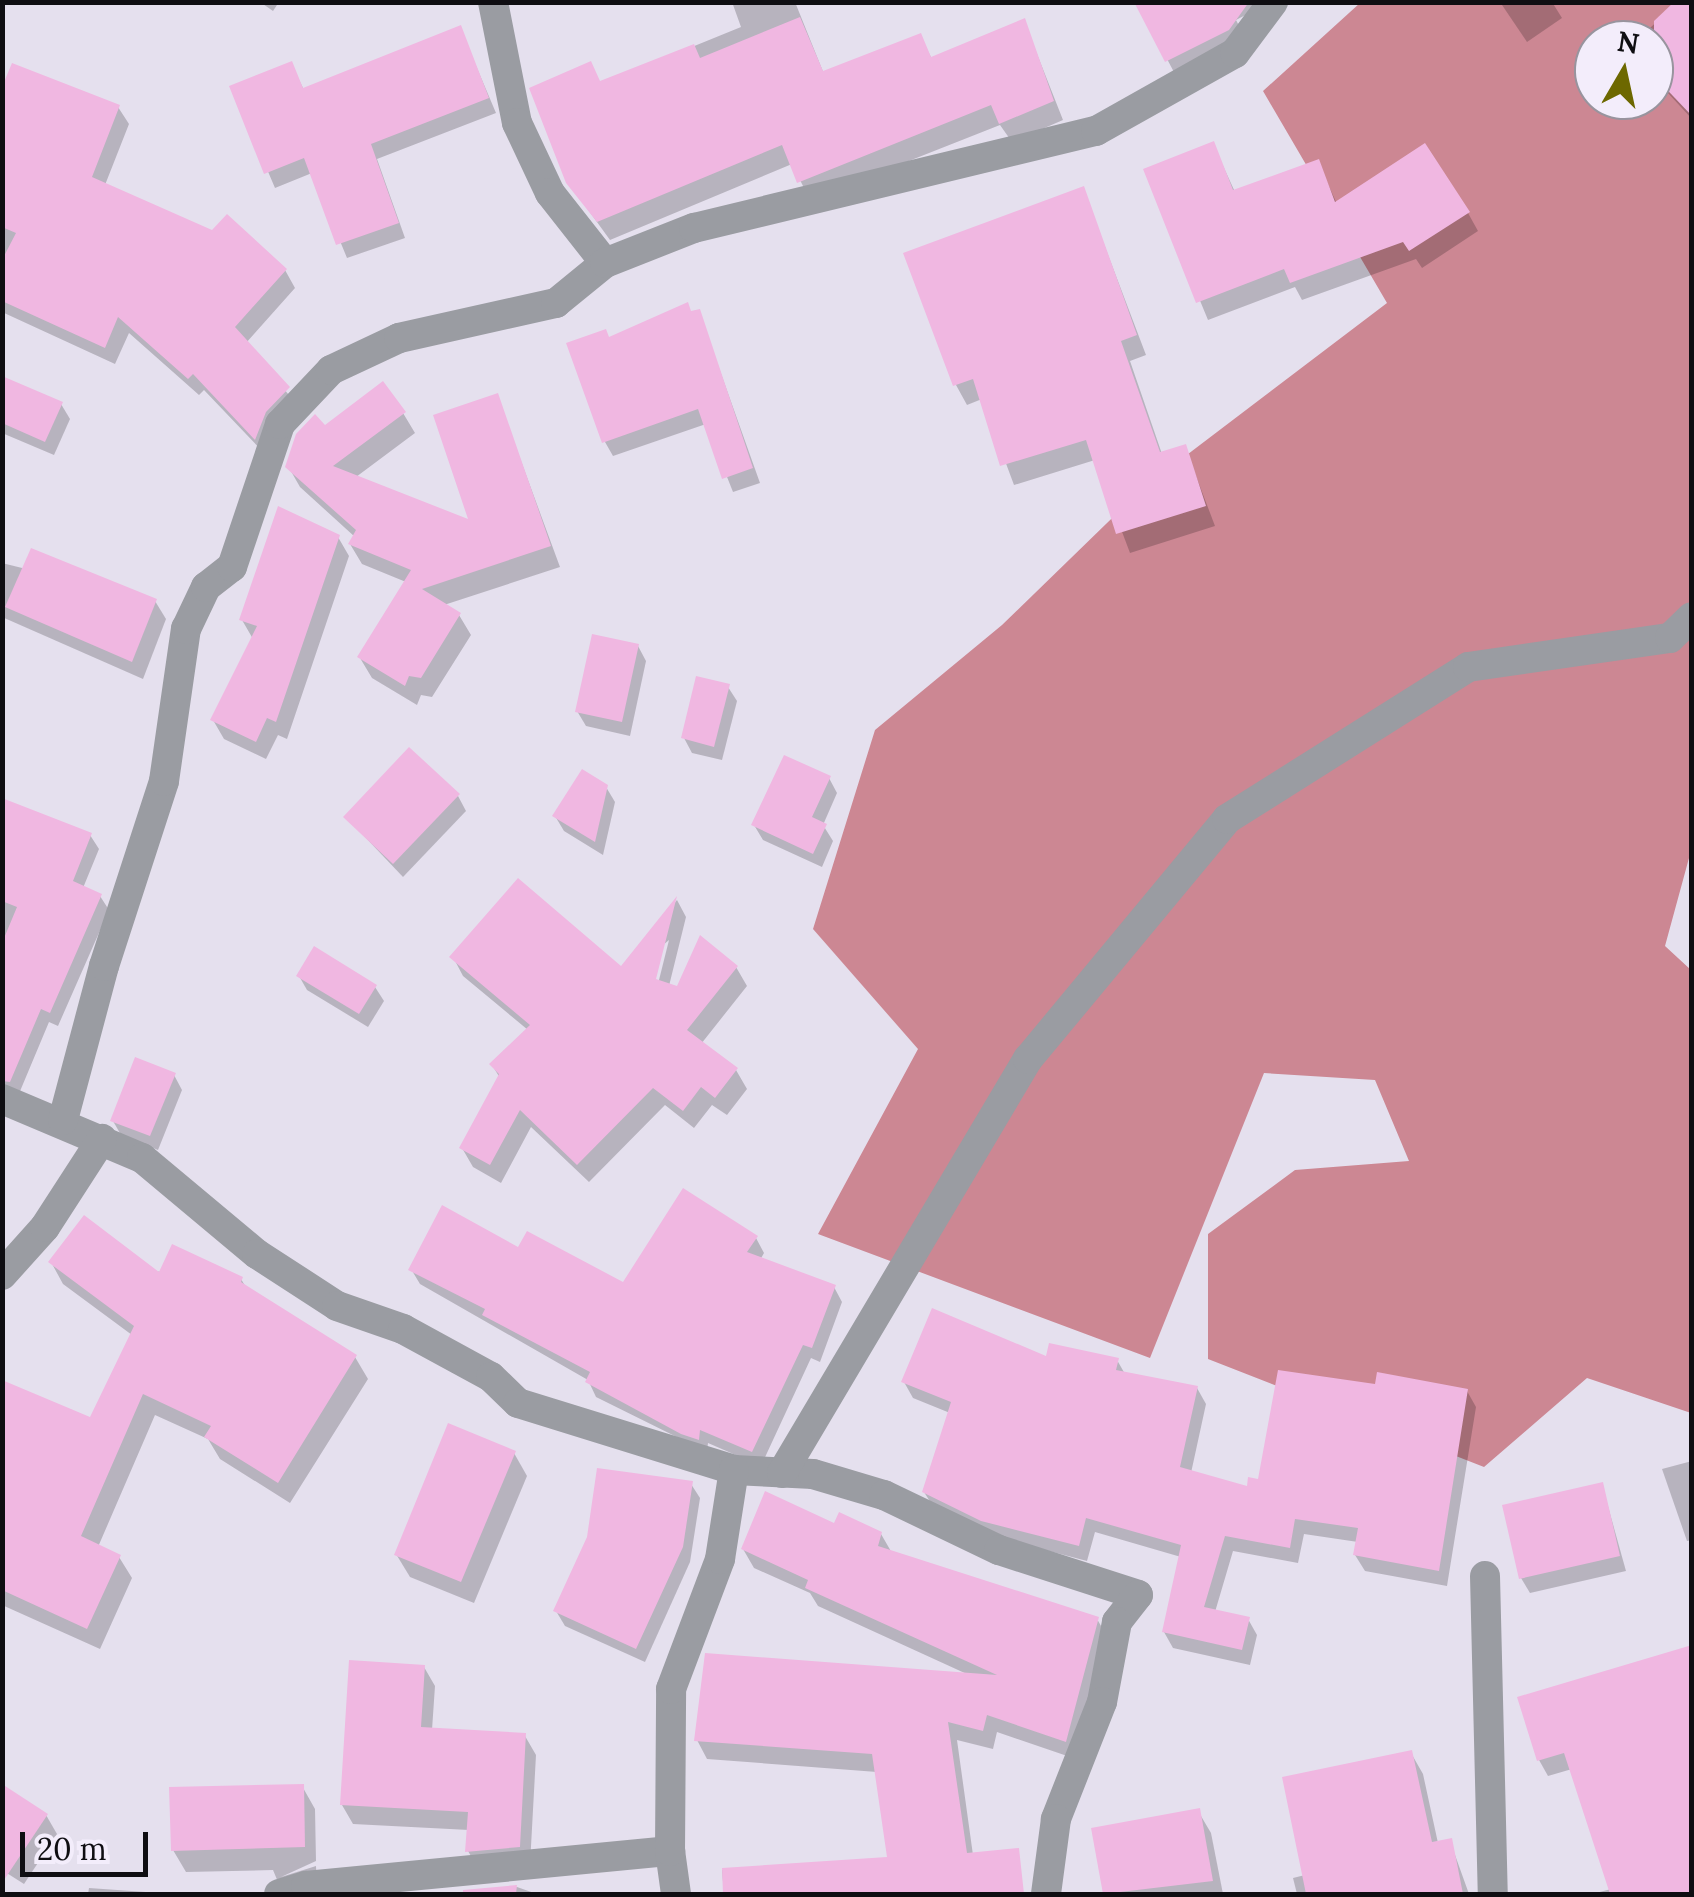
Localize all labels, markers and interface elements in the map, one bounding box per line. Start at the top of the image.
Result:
north arrow [1574,20,1674,120]
text: N [1615,23,1642,62]
scale bar [25,1812,152,1874]
text: 20 m [37,1830,106,1868]

